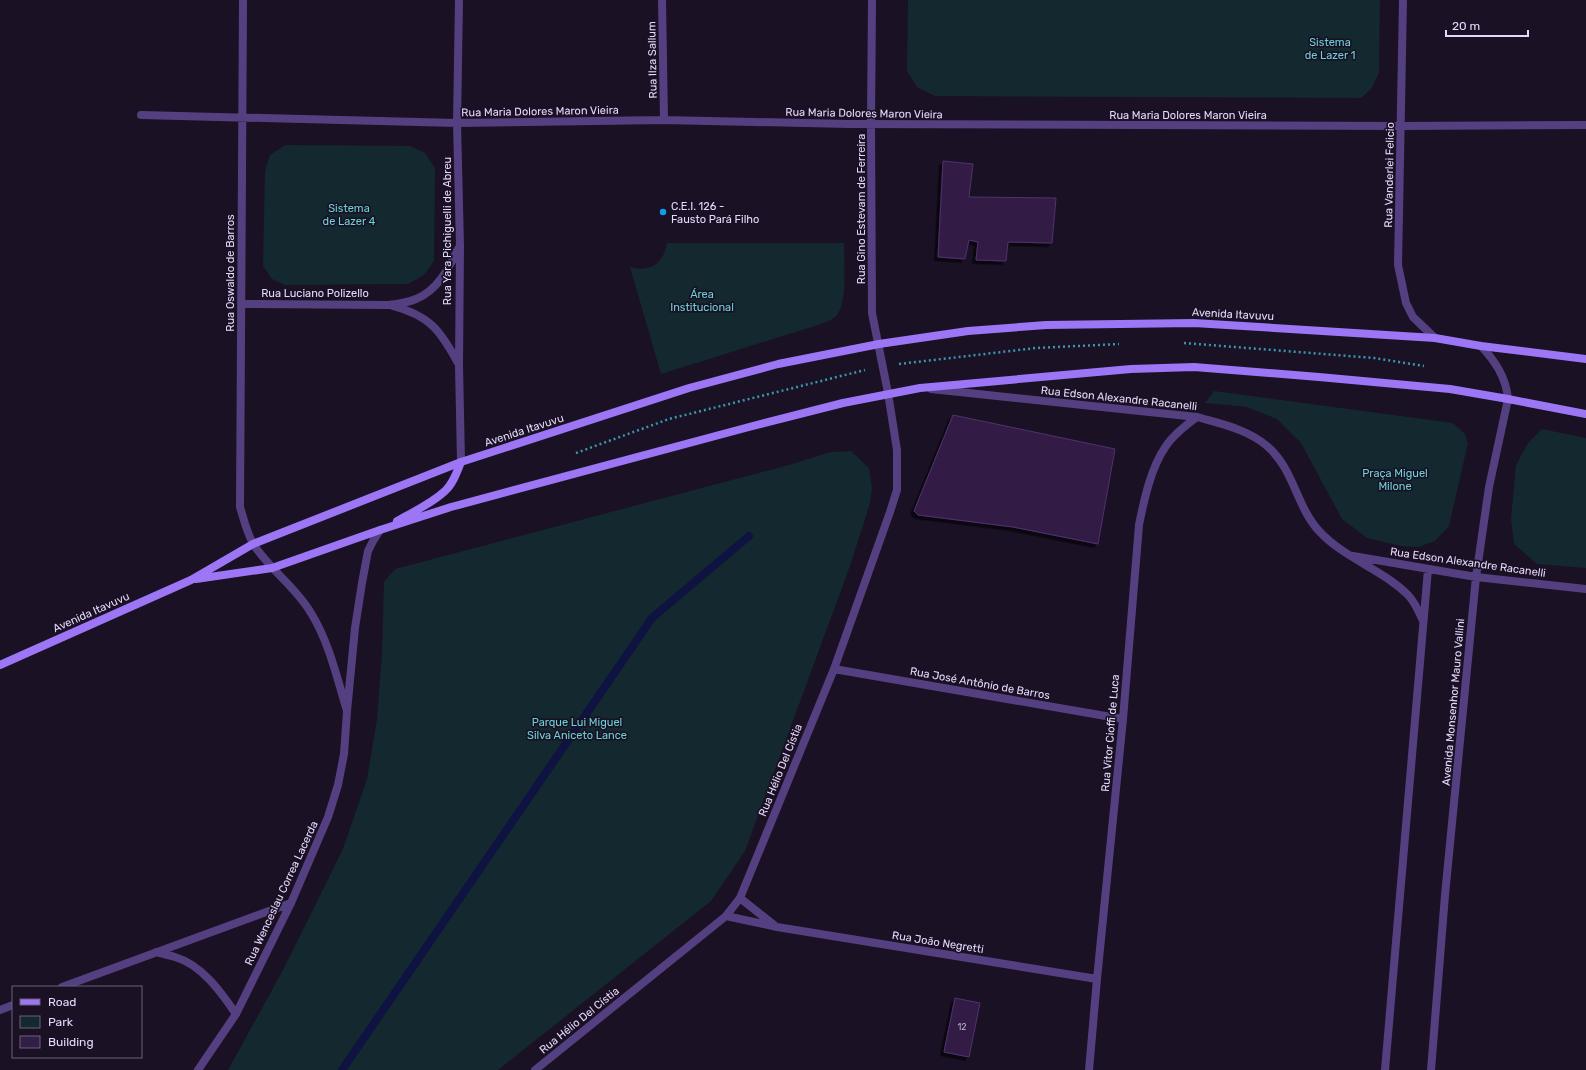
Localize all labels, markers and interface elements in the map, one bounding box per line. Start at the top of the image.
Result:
scale bar [1446,12,1528,38]
text: 20 m [1452,19,1480,33]
street label: Rua Ilza Sallum [645,21,660,99]
park label: Sistema de Lazer 1 [1305,36,1355,62]
street label: Rua Maria Dolores Maron Vieira [461,104,619,119]
street label: Rua Maria Dolores Maron Vieira [785,106,943,121]
street label: Rua Maria Dolores Maron Vieira [1109,109,1267,122]
street label: Rua Vanderlei Felicio [1382,122,1397,228]
street label: Rua Gino Estevam de Ferreira [855,134,868,284]
street label: Rua Yara Pichiguelli de Abreu [441,157,454,305]
place label: C.E.I. 126 - Fausto Pará Filho [671,200,759,226]
park label: Sistema de Lazer 4 [323,202,376,228]
marker: C.E.I. 126 - Fausto Pará Filho [658,207,668,217]
street label: Rua Oswaldo de Barros [224,214,237,332]
street label: Rua Luciano Polizello [261,287,369,300]
park label: Área Institucional [670,288,734,314]
street label: Avenida Itavuvu [1191,306,1274,323]
street label: Rua Edson Alexandre Racanelli [1040,384,1198,413]
street label: Avenida Itavuvu [483,412,565,449]
park label: Praça Miguel Milone [1362,467,1428,493]
street label: Rua Edson Alexandre Racanelli [1389,545,1547,580]
street label: Avenida Itavuvu [51,590,131,635]
street label: Avenida Monsenhor Mauro Vallini [1440,618,1467,786]
street label: Rua José Antônio de Barros [909,665,1051,702]
street label: Rua Vitor Cioffi de Luca [1099,674,1122,792]
park label: Parque Lui Miguel Silva Aniceto Lance [527,716,627,742]
street label: Rua Hélio Del Cístia [756,722,805,818]
street label: Rua Wenceslau Correa Lacerda [242,819,321,967]
street label: Rua João Negretti [891,929,985,956]
street label: Rua Hélio Del Cístia [537,984,622,1056]
legend [12,986,142,1058]
text: Road [48,995,76,1009]
text: Park [48,1015,74,1029]
house number: 12 [957,1022,967,1032]
text: Building [48,1035,94,1049]

